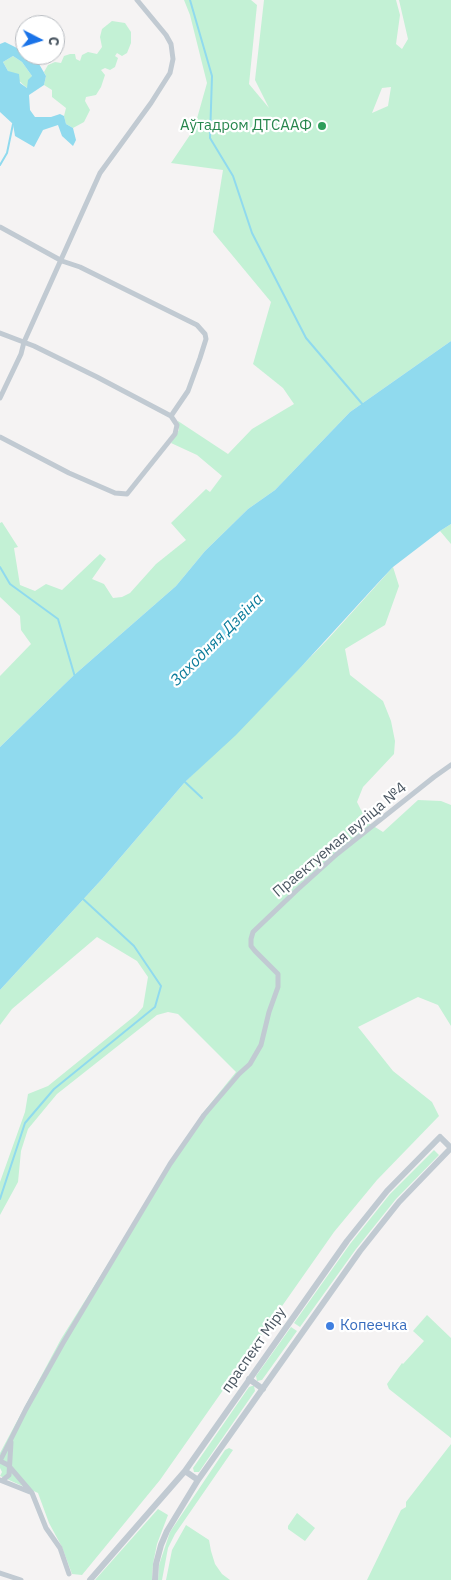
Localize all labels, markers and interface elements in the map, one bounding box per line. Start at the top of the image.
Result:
north arrow [15,15,65,65]
text: С [45,36,63,47]
place label: Аўтадром ДТСААФ [180,117,312,135]
marker: Аўтадром ДТСААФ [316,120,328,132]
water label: Заходняя Дзвіна [167,590,267,690]
street label: Праектуемая вуліца №4 [269,779,411,901]
street label: праспект Міру [218,1304,290,1396]
place label: Копеечка [340,1317,407,1335]
marker: Копеечка [324,1320,336,1332]

